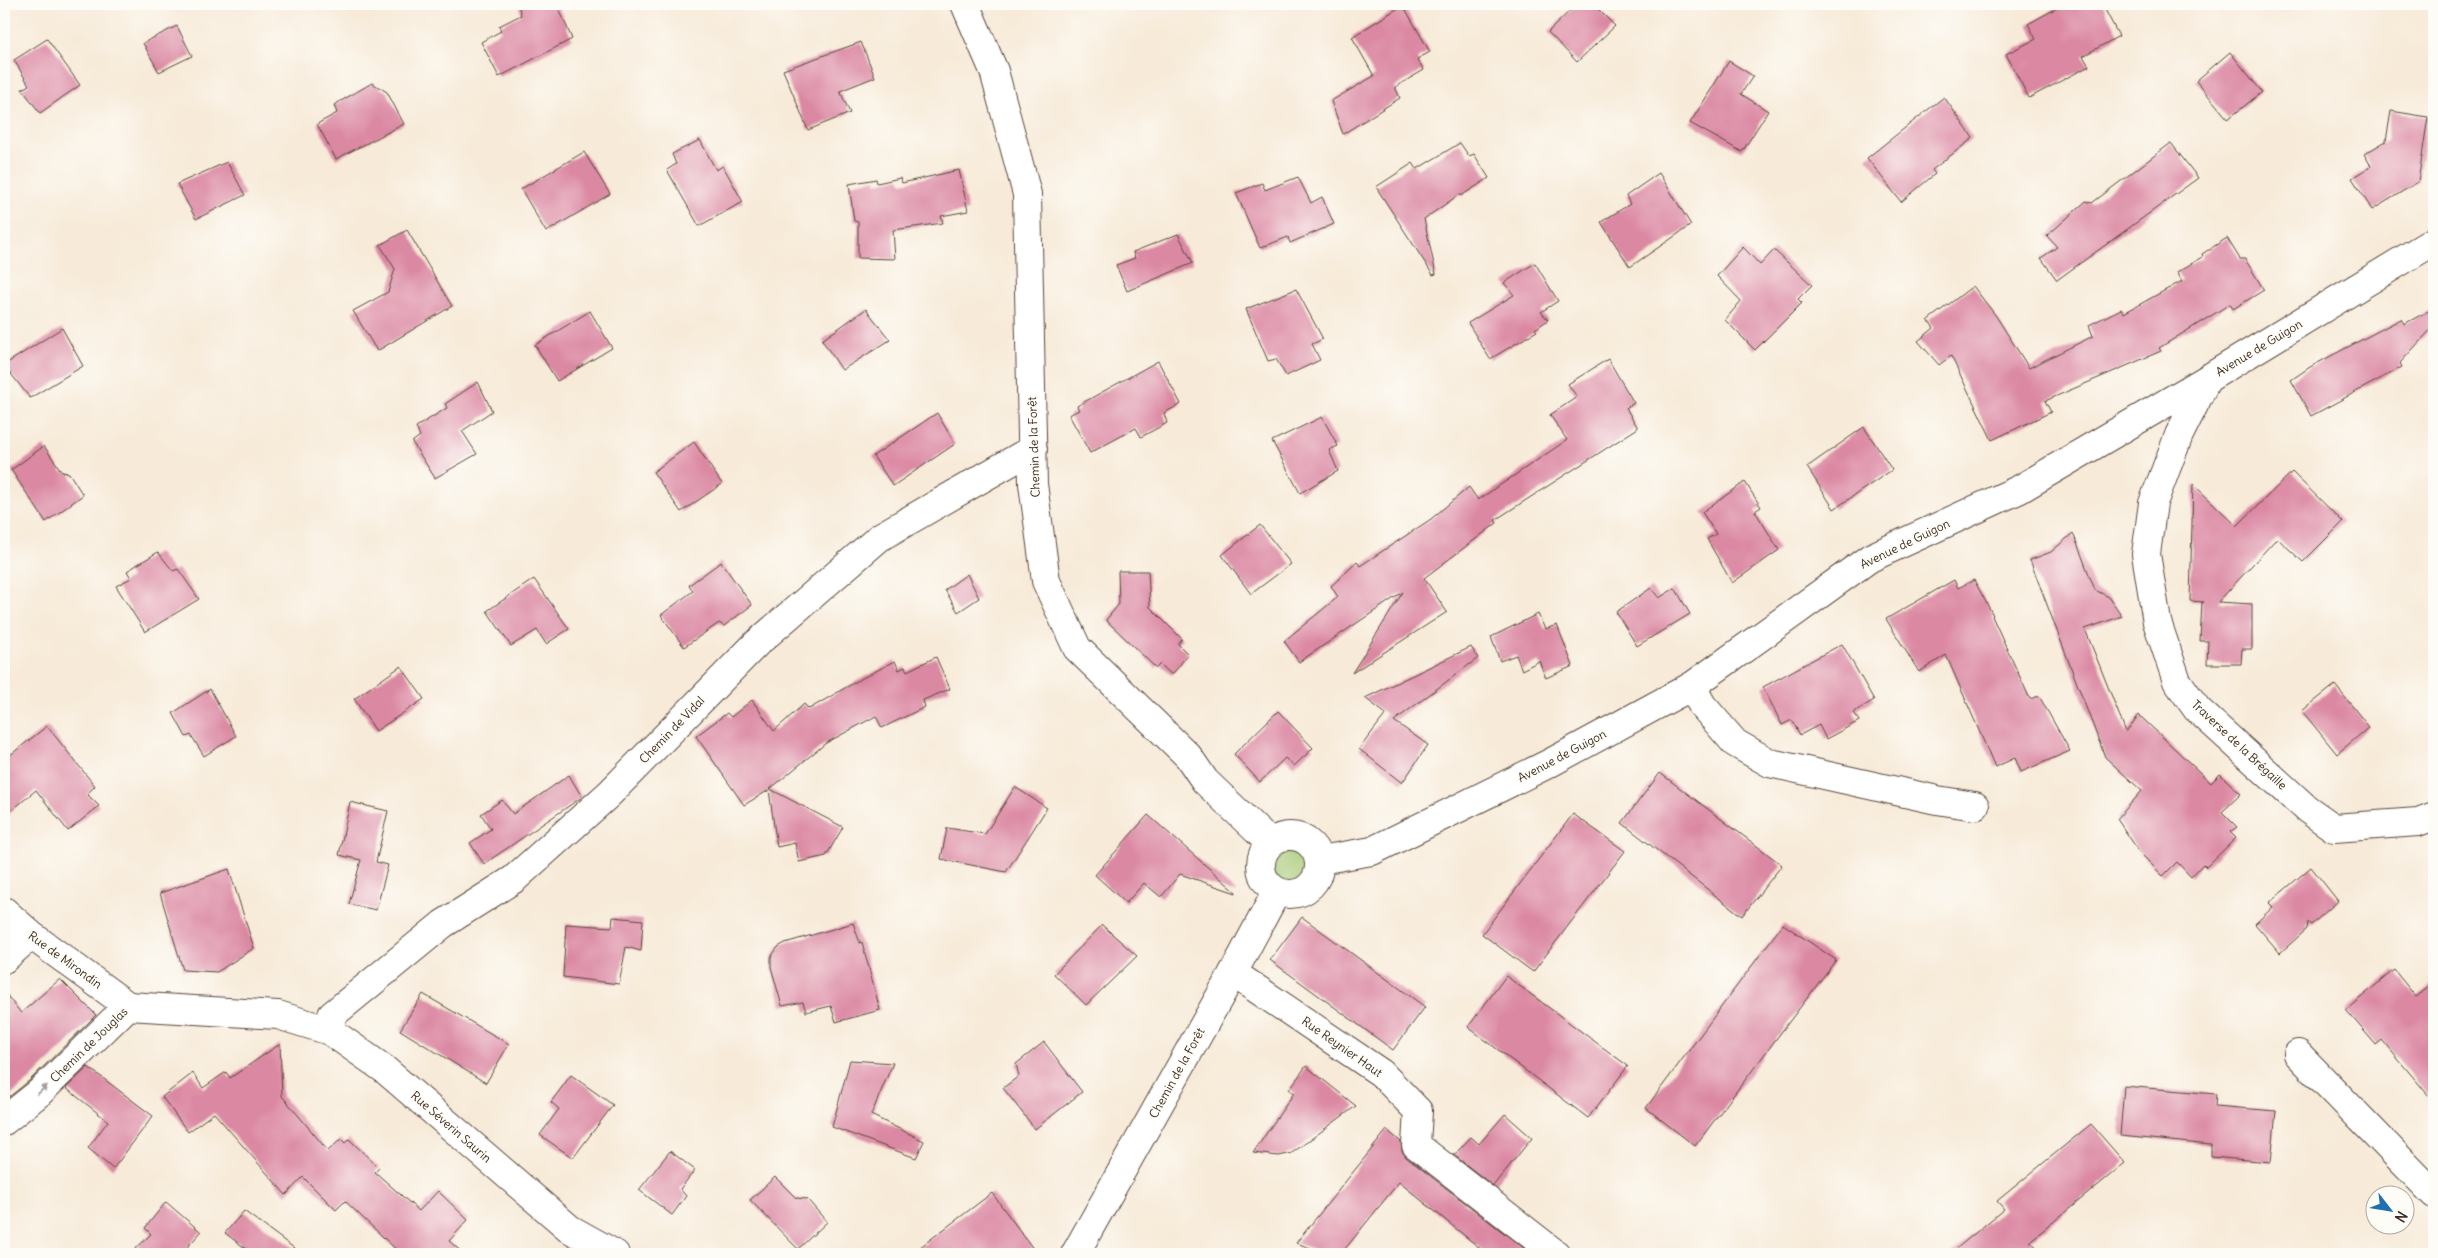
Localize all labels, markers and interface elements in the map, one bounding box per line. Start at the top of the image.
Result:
street label: Avenue de Guigon [2213,316,2305,379]
street label: Chemin de la Forêt [1024,396,1043,498]
street label: Avenue de Guigon [1857,515,1952,572]
street label: Chemin de Vidal [636,693,707,766]
street label: Traverse de la Brégaille [2189,697,2290,793]
street label: Avenue de Guigon [1515,726,1609,785]
street label: Rue de Mirondin [25,928,105,991]
street label: Chemin de Jouglas [47,1004,131,1086]
street label: Rue Reynier Haut [1299,1013,1385,1080]
street label: Chemin de la Forêt [1146,1025,1208,1121]
one-way arrow [35,1084,47,1096]
street label: Rue Séverin Saurin [408,1088,495,1166]
north arrow [2366,1186,2416,1236]
text: N [2391,1208,2411,1225]

